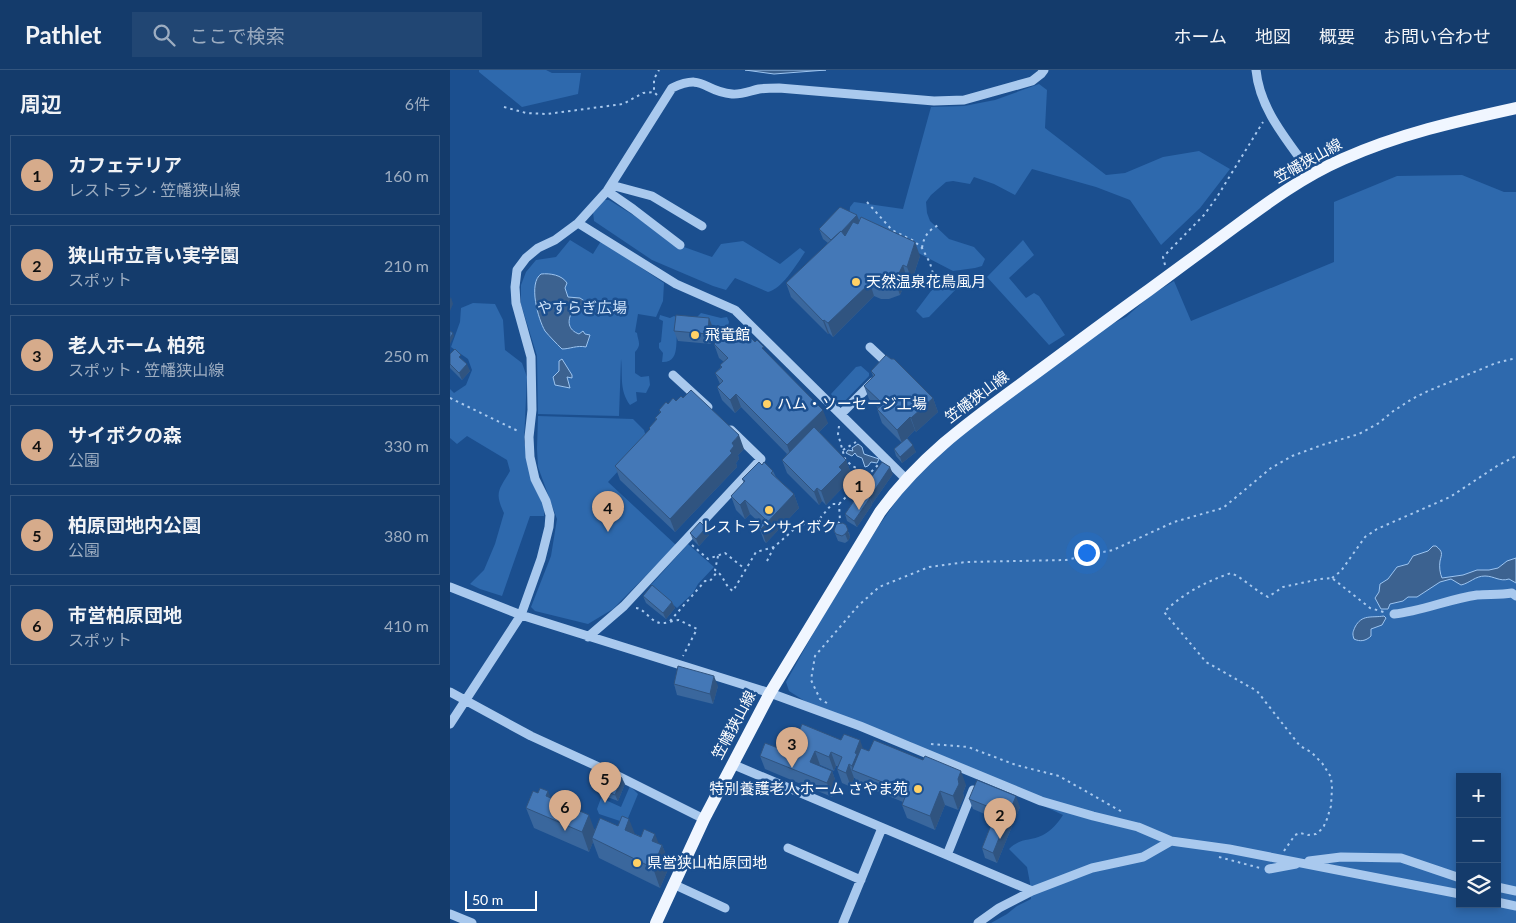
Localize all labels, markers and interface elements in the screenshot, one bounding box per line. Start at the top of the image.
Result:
search box [132,12,482,57]
text: Pathlet [25,20,102,49]
icon: search [150,21,178,49]
text: ここで検索 [190,24,285,47]
text: ホーム [1174,25,1227,47]
text: 地図 [1255,25,1291,47]
text: 概要 [1319,25,1355,47]
text: お問い合わせ [1383,25,1491,47]
text: 周辺 [20,91,62,116]
text: 6件 [405,94,430,113]
street label: 笠幡狭山線 [1270,134,1345,186]
text: カフェテリア [68,153,182,176]
text: 1 [32,166,42,185]
text: 160 m [384,166,429,185]
text: レストラン · 笠幡狭山線 [68,180,240,199]
text: 狭山市立青い実学園 [68,243,239,266]
text: 2 [32,256,42,275]
text: 210 m [384,256,429,275]
text: スポット [68,270,132,289]
place label: 天然温泉花鳥風月 [866,272,986,290]
marker: 天然温泉花鳥風月 [850,276,862,288]
park label: やすらぎ広場 [537,298,627,316]
place label: 飛竜館 [705,325,750,343]
marker: 飛竜館 [689,329,701,341]
text: 老人ホーム 柏苑 [68,333,205,356]
text: 3 [32,346,42,365]
text: 250 m [384,346,429,365]
text: スポット · 笠幡狭山線 [68,360,224,379]
street label: 笠幡狭山線 [941,366,1012,426]
place label: ハム・ソーセージ工場 [777,394,927,412]
marker: ハム・ソーセージ工場 [761,398,773,410]
text: サイボクの森 [68,423,182,446]
text: 4 [32,436,42,455]
text: 330 m [384,436,429,455]
text: 公園 [68,450,100,469]
pin: 1 [843,469,875,510]
pin: 4 [592,491,624,532]
marker: レストランサイボク [763,504,775,516]
text: 柏原団地内公園 [68,513,201,536]
place label: レストランサイボク [701,517,837,535]
text: 5 [32,526,42,545]
text: 380 m [384,526,429,545]
text: 公園 [68,540,100,559]
your location [1074,540,1100,566]
text: 市営柏原団地 [68,603,182,626]
text: 6 [32,616,42,635]
text: 410 m [384,616,429,635]
text: スポット [68,630,132,649]
street label: 笠幡狭山線 [708,687,759,762]
pin: 3 [776,727,808,768]
pin: 5 [589,762,621,803]
map controls [1456,773,1501,908]
button: + [1456,773,1501,818]
place label: 特別養護老人ホーム さやま苑 [710,779,908,797]
marker: 特別養護老人ホーム さやま苑 [912,783,924,795]
pin: 6 [549,790,581,831]
pin: 2 [984,798,1016,839]
button: − [1456,818,1501,863]
place label: 県営狭山柏原団地 [647,853,767,871]
marker: 県営狭山柏原団地 [631,857,643,869]
button: layers [1456,863,1501,908]
scale bar [465,888,538,911]
text: 50 m [472,891,503,908]

